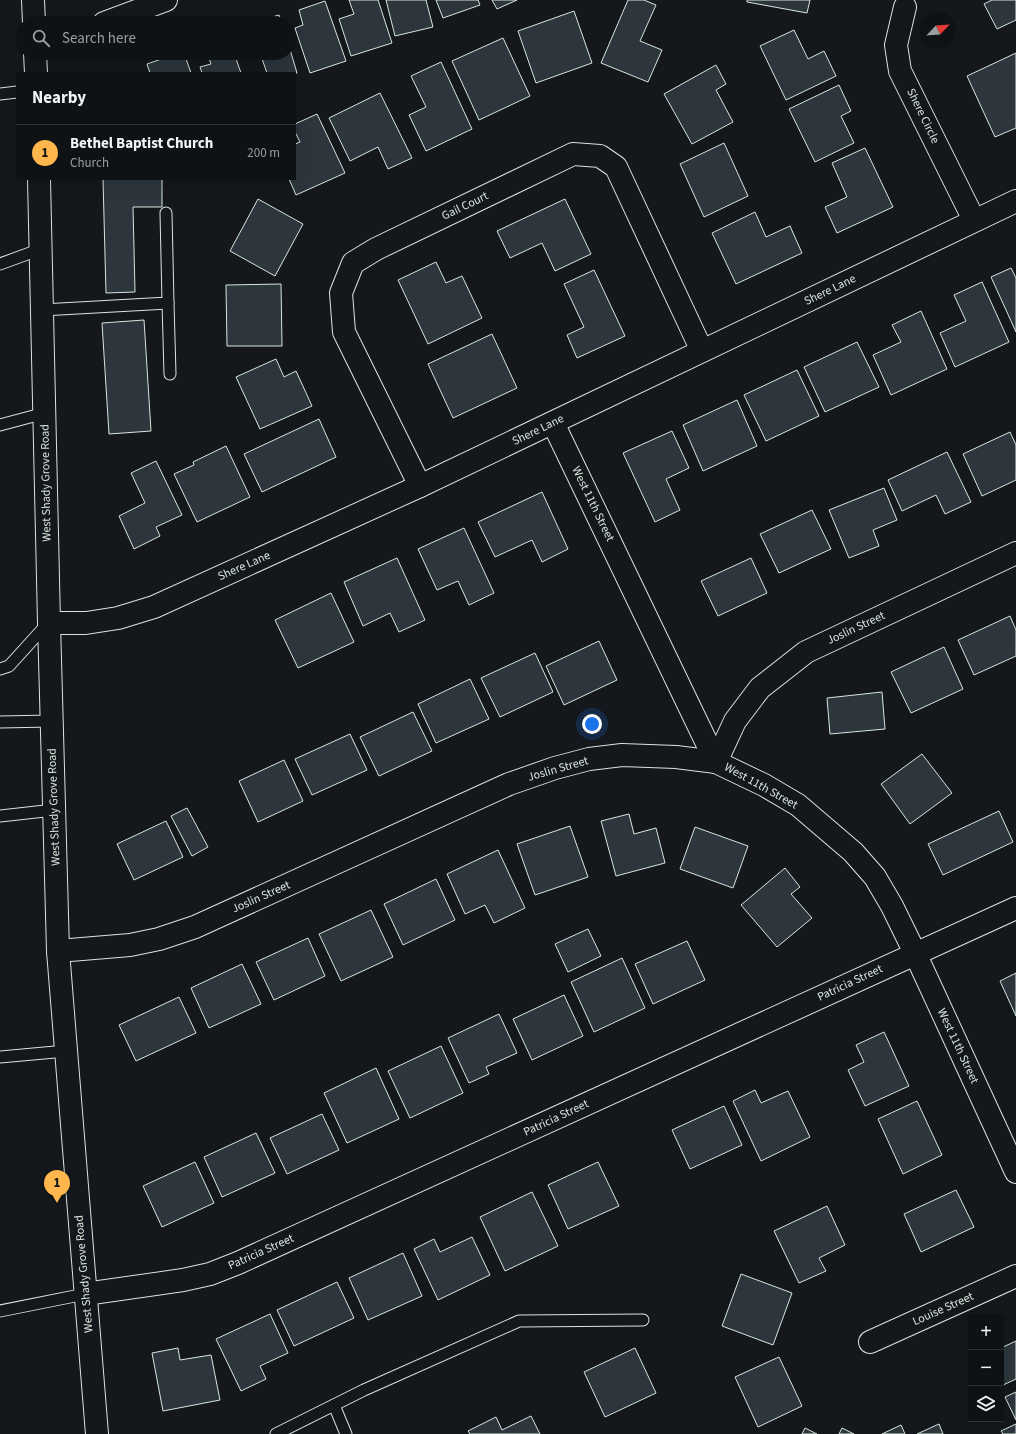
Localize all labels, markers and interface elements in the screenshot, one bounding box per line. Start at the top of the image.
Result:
north arrow [920,12,956,48]
search box [16,16,296,60]
icon: search [30,27,52,49]
text: Search here [62,28,136,49]
street label: Shere Circle [902,85,944,147]
text: Nearby [32,86,86,110]
text: Bethel Baptist Church [70,133,213,154]
text: 1 [42,144,48,162]
text: 200 m [247,144,280,162]
text: Church [70,154,109,172]
street label: Gail Court [439,187,491,225]
street label: Shere Lane [801,270,859,310]
street label: Shere Lane [509,410,567,450]
street label: West Shady Grove Road [36,424,56,542]
street label: West 11th Street [567,464,619,544]
street label: Shere Lane [215,547,273,585]
street label: Joslin Street [824,607,888,649]
your location [582,714,602,734]
street label: West Shady Grove Road [43,748,65,866]
street label: Joslin Street [526,752,590,786]
street label: West 11th Street [721,759,801,813]
street label: Joslin Street [229,877,293,917]
street label: Patricia Street [815,960,885,1006]
street label: West 11th Street [933,1005,983,1087]
street label: Patricia Street [521,1095,591,1141]
pin: 1 [44,1170,70,1203]
street label: West Shady Grove Road [70,1215,98,1333]
street label: Patricia Street [225,1230,297,1274]
street label: Louise Street [910,1288,976,1330]
map controls [968,1314,1004,1422]
button: + [968,1314,1004,1350]
button: − [968,1350,1004,1386]
button: layers [968,1386,1004,1422]

